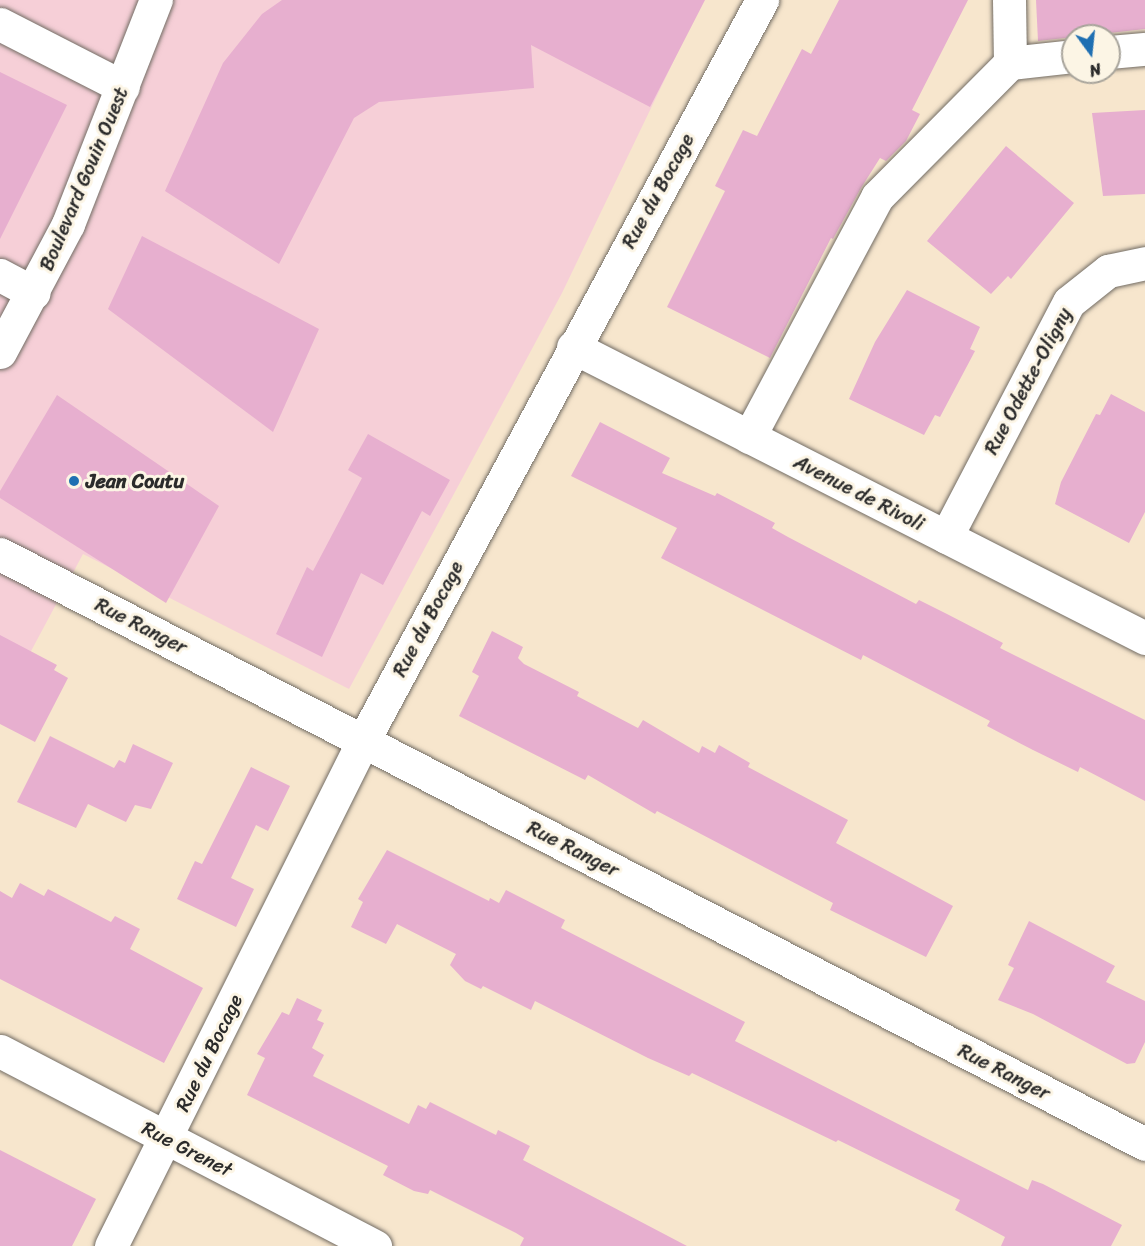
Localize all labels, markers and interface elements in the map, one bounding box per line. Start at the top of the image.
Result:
north arrow [1061,24,1121,84]
text: N [1086,54,1104,85]
street label: Boulevard Gouin Ouest [34,83,134,275]
street label: Rue du Bocage [617,129,699,253]
street label: Rue Odette-Oligny [979,303,1077,459]
street label: Avenue de Rivoli [790,450,928,536]
place label: Jean Coutu [86,469,184,493]
marker: Jean Coutu [67,474,81,488]
street label: Rue du Bocage [388,557,468,681]
street label: Rue Ranger [91,593,191,659]
street label: Rue Ranger [523,816,623,882]
street label: Rue du Bocage [170,991,248,1115]
street label: Rue Ranger [954,1039,1054,1105]
street label: Rue Grenet [138,1116,236,1182]

